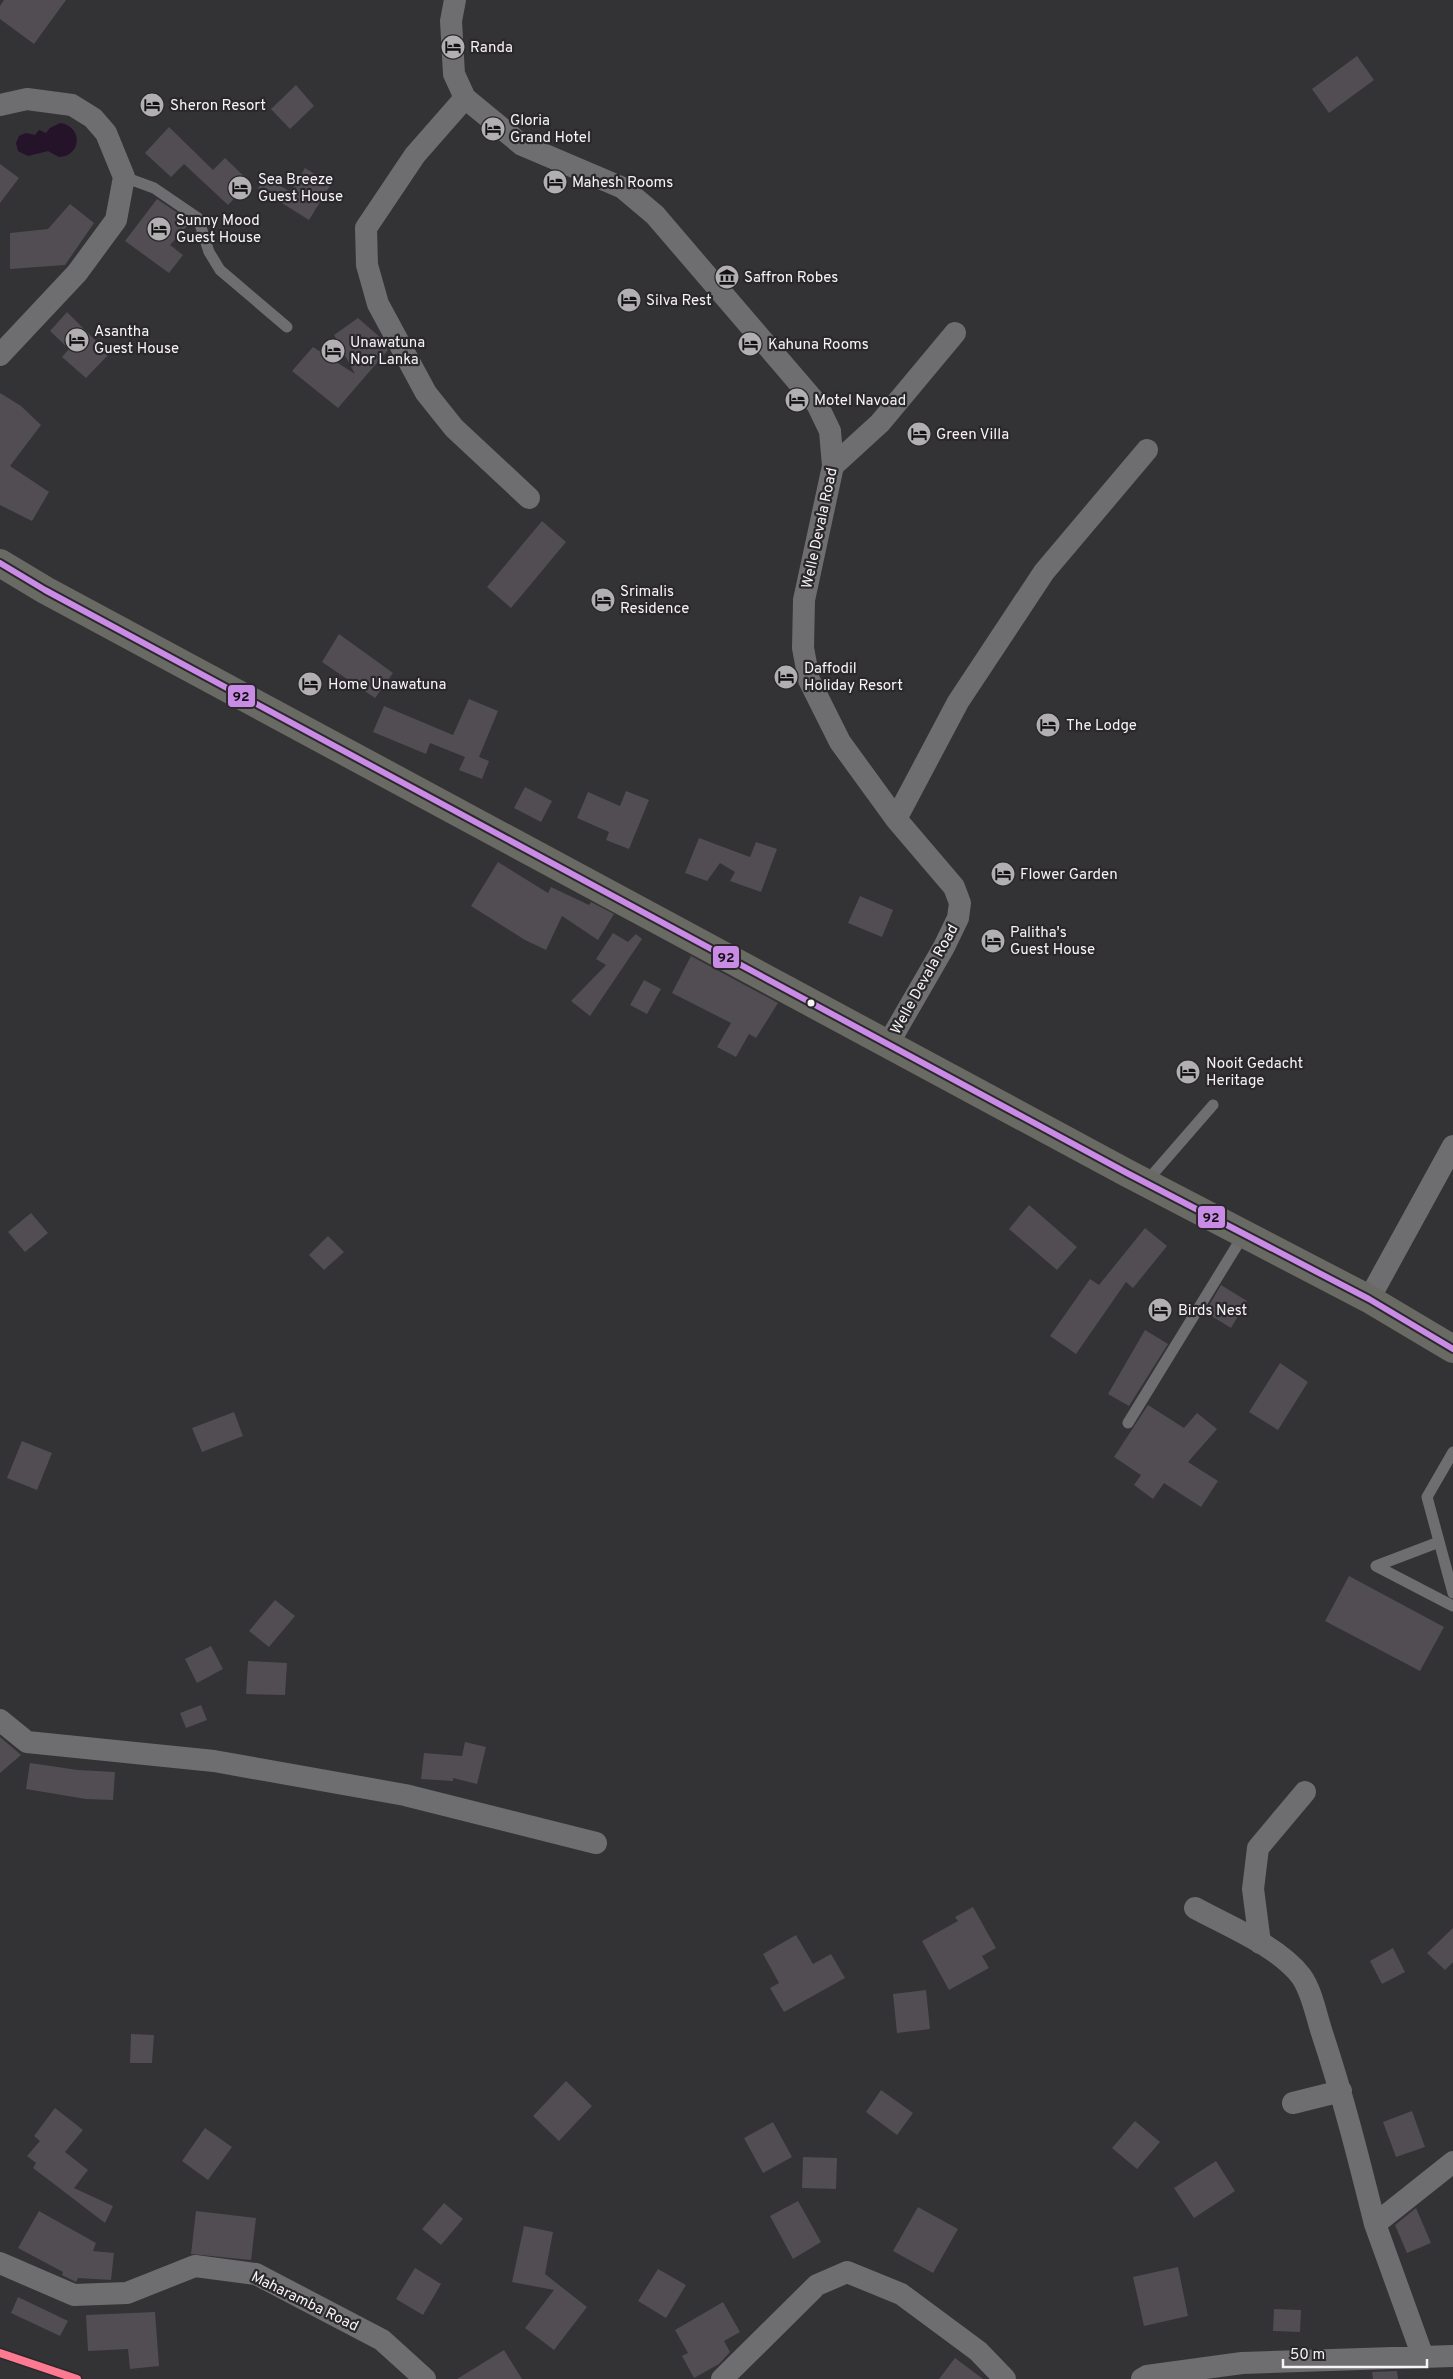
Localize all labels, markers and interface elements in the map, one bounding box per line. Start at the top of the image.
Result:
hotel icon: Randa [440,34,466,60]
place label: Randa [470,39,513,58]
hotel icon: Sheron Resort [139,92,165,118]
place label: Sheron Resort [170,97,266,116]
place label: Gloria Grand Hotel [510,112,591,148]
hotel icon: Gloria Grand Hotel [480,116,506,142]
hotel icon: Mahesh Rooms [542,169,568,195]
place label: Sea Breeze Guest House [258,171,343,207]
place label: Mahesh Rooms [572,174,673,193]
hotel icon: Sea Breeze Guest House [227,175,253,201]
place label: Sunny Mood Guest House [176,212,261,248]
hotel icon: Sunny Mood Guest House [146,216,172,242]
museum icon: Saffron Robes [714,264,740,290]
place label: Saffron Robes [744,269,838,288]
hotel icon: Silva Rest [616,287,642,313]
place label: Silva Rest [646,292,712,311]
place label: Asantha Guest House [94,323,179,359]
hotel icon: Asantha Guest House [64,327,90,353]
hotel icon: Kahuna Rooms [737,331,763,357]
place label: Unawatuna Nor Lanka [350,334,425,370]
place label: Kahuna Rooms [768,336,869,355]
hotel icon: Unawatuna Nor Lanka [320,338,346,364]
hotel icon: Motel Navoad [784,387,810,413]
place label: Motel Navoad [814,392,906,411]
hotel icon: Green Villa [906,421,932,447]
place label: Green Villa [936,426,1009,445]
street label: Welle Devala Road [798,466,843,590]
place label: Srimalis Residence [620,583,689,619]
hotel icon: Srimalis Residence [590,587,616,613]
place label: Daffodil Holiday Resort [804,660,903,696]
hotel icon: Daffodil Holiday Resort [773,664,799,690]
hotel icon: Home Unawatuna [297,671,323,697]
place label: Home Unawatuna [328,676,446,695]
line badge: 92 [227,684,256,708]
text: 92 [232,689,250,706]
hotel icon: The Lodge [1035,712,1061,738]
place label: The Lodge [1066,717,1137,736]
hotel icon: Flower Garden [990,861,1016,887]
place label: Flower Garden [1020,866,1118,885]
street label: Welle Devala Road [887,921,963,1038]
place label: Palitha's Guest House [1010,924,1095,960]
hotel icon: Palitha's Guest House [980,928,1006,954]
line badge: 92 [712,945,740,969]
text: 92 [717,950,735,967]
unlabelled marker [806,998,816,1008]
place label: Nooit Gedacht Heritage [1206,1055,1303,1091]
hotel icon: Nooit Gedacht Heritage [1175,1059,1201,1085]
line badge: 92 [1197,1205,1226,1229]
text: 92 [1202,1210,1220,1227]
hotel icon: Birds Nest [1147,1297,1173,1323]
place label: Birds Nest [1178,1302,1247,1321]
street label: Maharamba Road [248,2268,361,2337]
scale bar [1283,2336,1427,2368]
text: 50 m [1290,2346,1325,2365]

